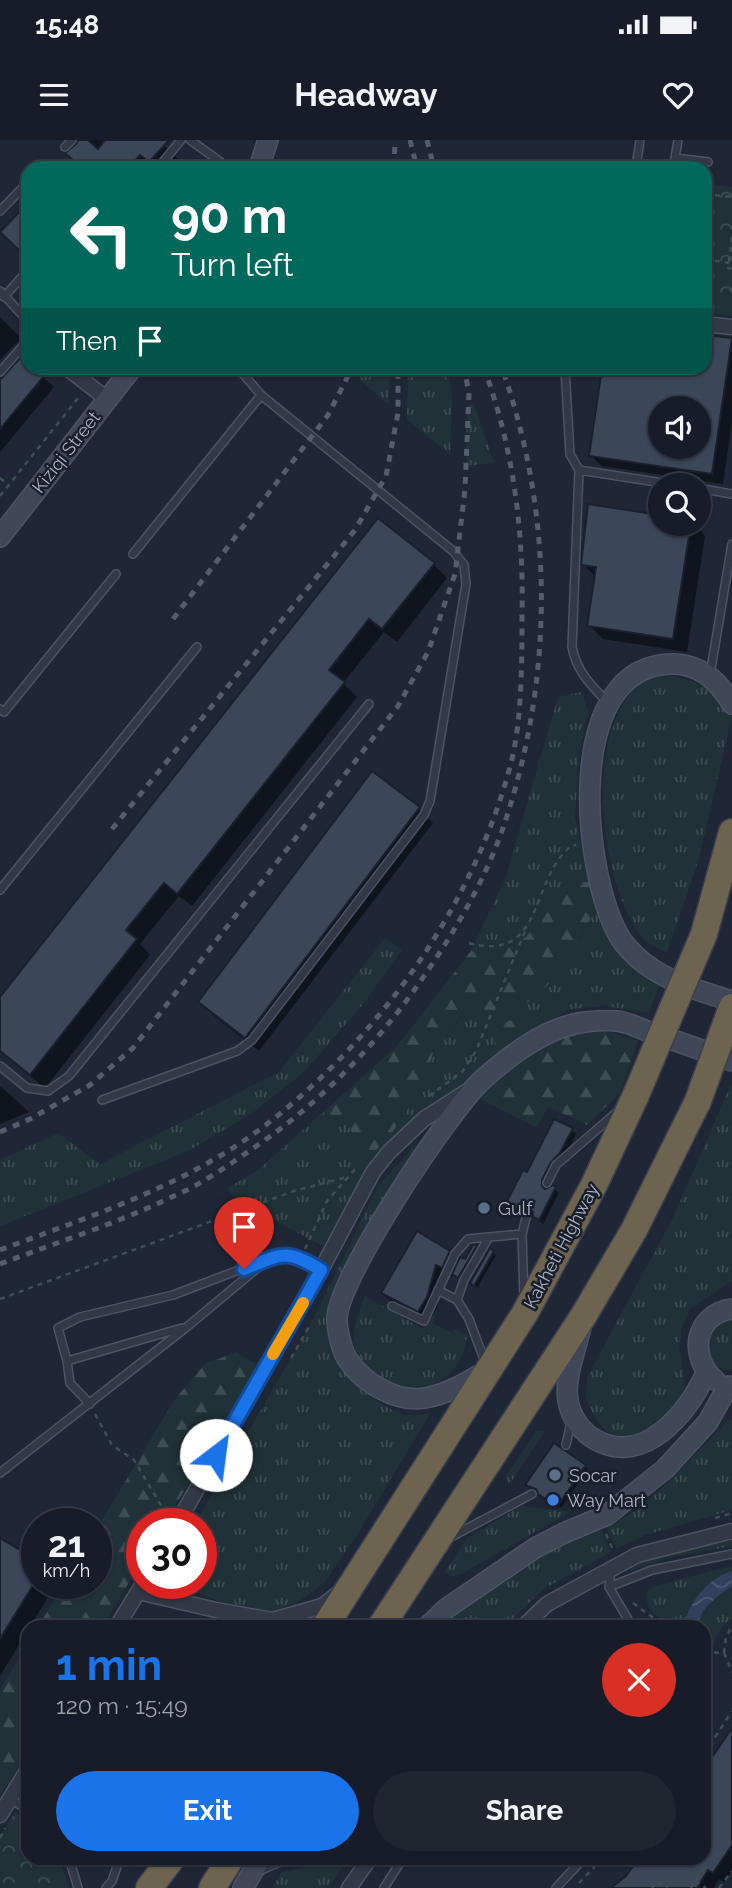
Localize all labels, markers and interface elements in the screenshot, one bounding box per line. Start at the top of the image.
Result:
text: 15:48 [35,10,99,40]
icon: menu [35,76,73,114]
text: Headway [294,76,438,113]
icon: heart [659,76,697,114]
text: 90 m [171,187,287,244]
icon: left [56,189,147,280]
text: Turn left [171,246,293,283]
icon: arrive [131,322,169,360]
text: Then [56,326,117,356]
map controls [648,396,711,536]
button: sound [648,396,711,459]
street label: Kiziqi Street [28,407,104,497]
button: search [648,473,711,536]
street label: Kakheti Highway [519,1180,603,1312]
pin [214,1197,274,1269]
place label: Gulf [498,1198,533,1219]
marker: Gulf [476,1200,492,1216]
icon: arrive [225,1208,263,1246]
position arrow [179,1418,253,1492]
place label: Socar [569,1465,617,1486]
marker: Socar [547,1467,563,1483]
place label: Way Mart [567,1490,646,1511]
marker: Way Mart [545,1492,561,1508]
speed limit sign: 30 [126,1508,217,1599]
text: 21 [48,1524,85,1565]
text: km/h [43,1560,90,1581]
text: 1 min [56,1641,162,1690]
button: close [602,1643,676,1717]
text: 120 m · 15:49 [56,1692,188,1719]
button: Exit [56,1771,359,1851]
button: Share [373,1771,676,1851]

